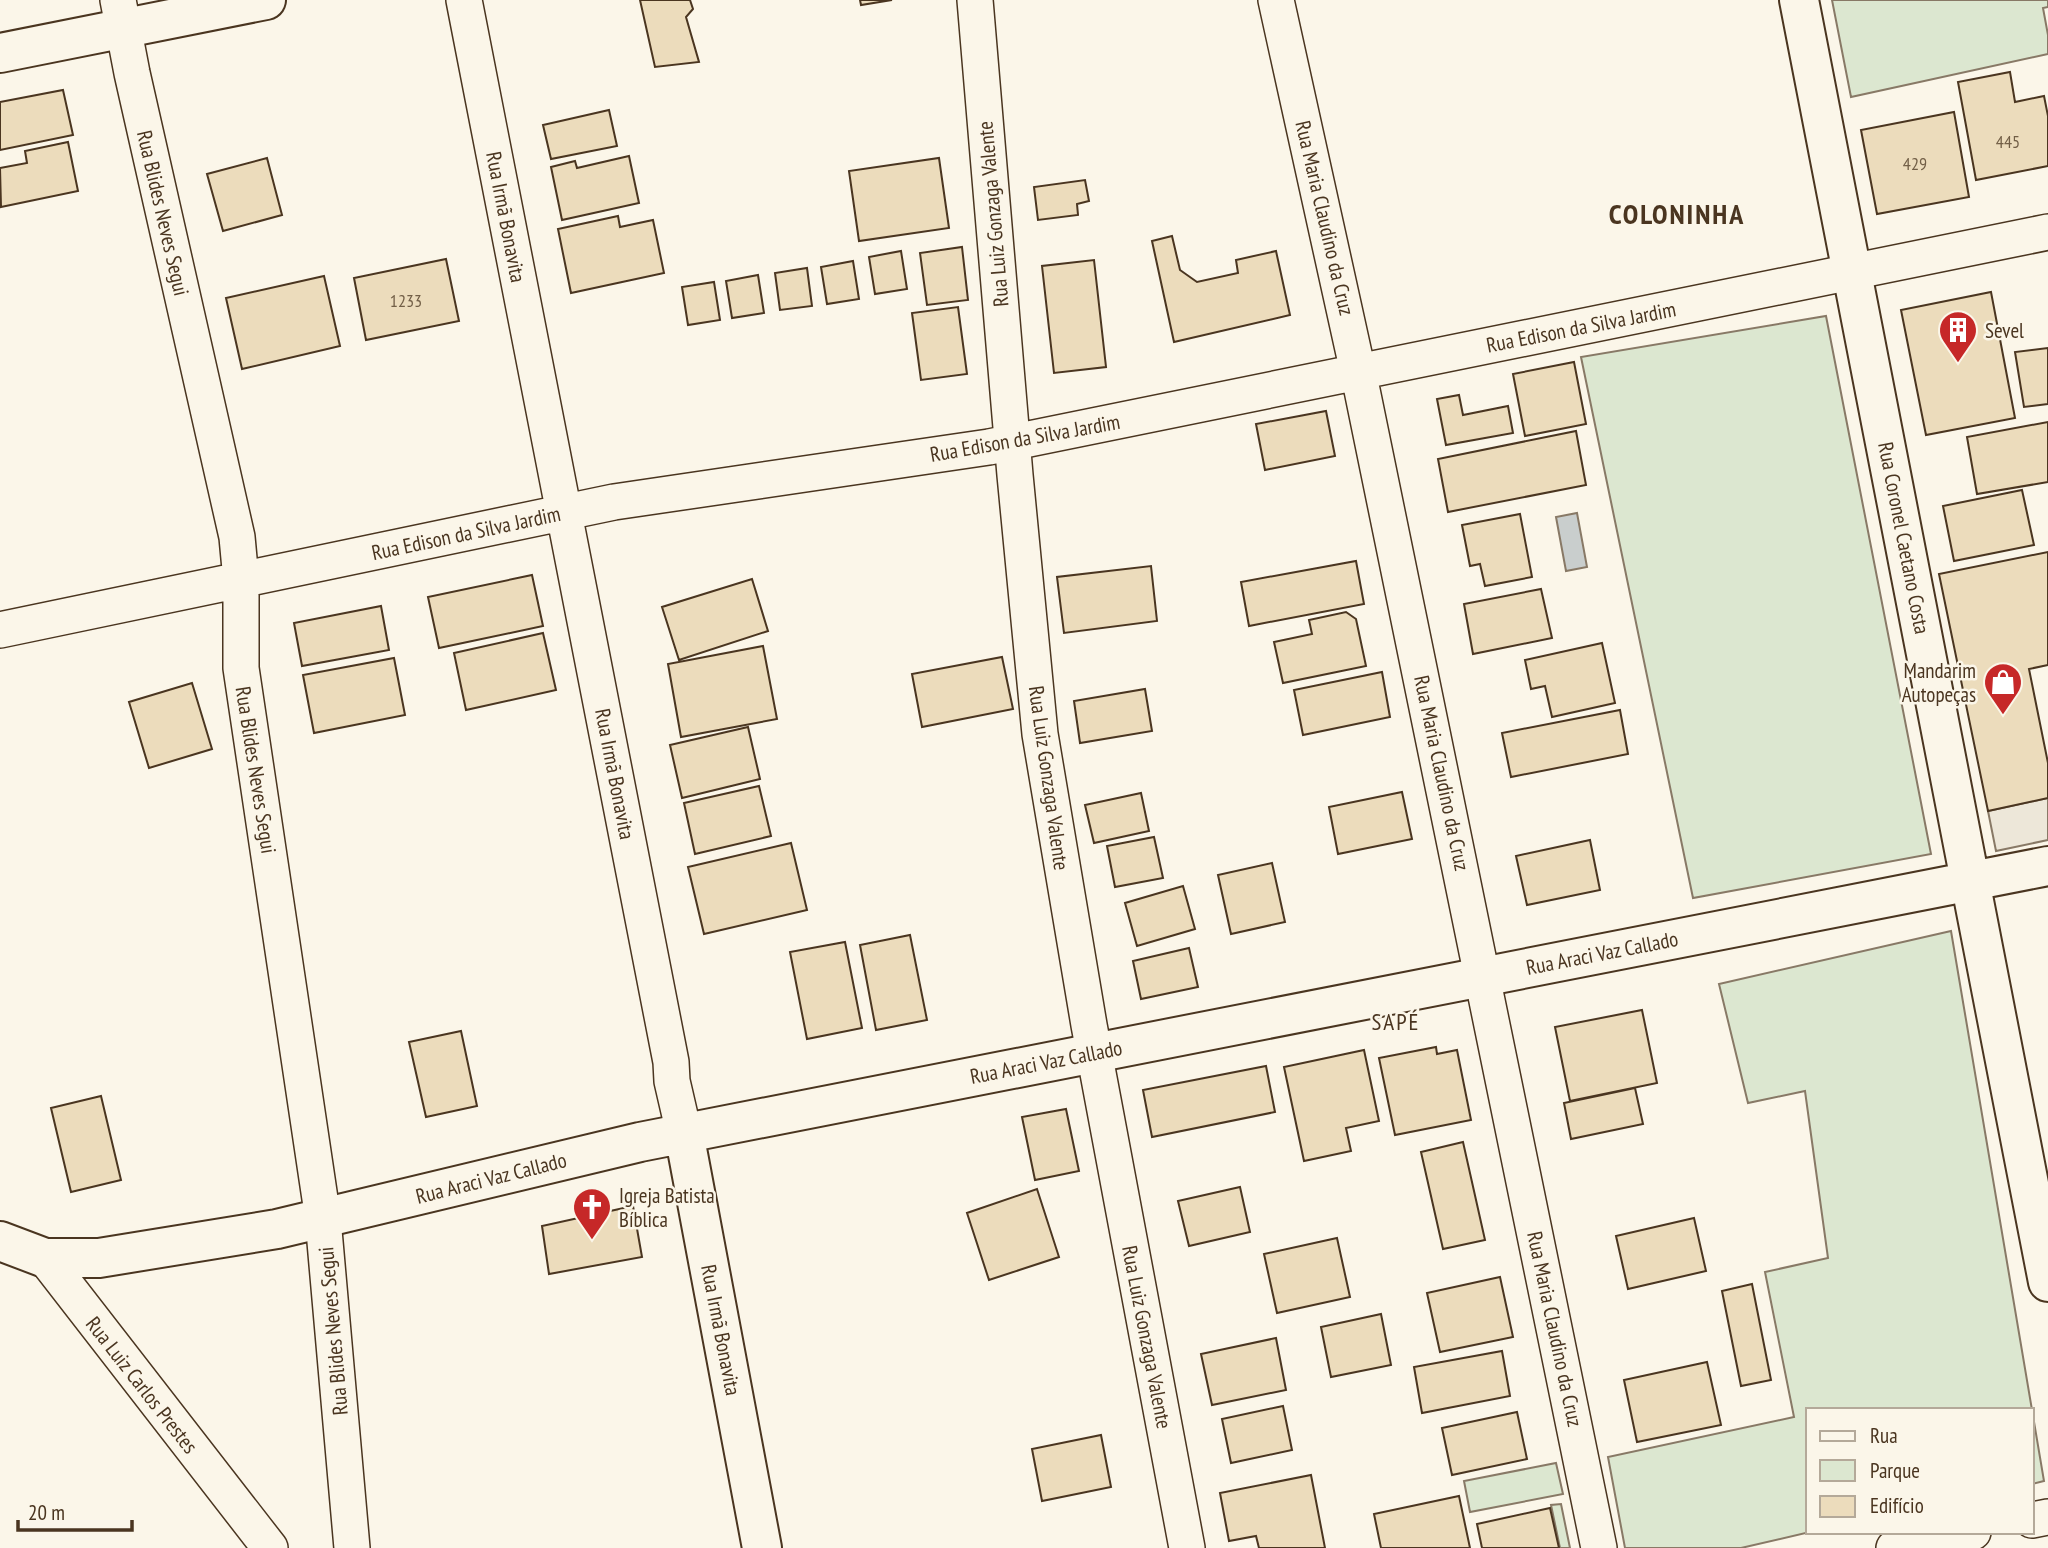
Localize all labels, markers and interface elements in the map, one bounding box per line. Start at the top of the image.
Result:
street label: Rua Maria Claudino da Cruz [1289,118,1361,318]
street label: Rua Luiz Gonzaga Valente [971,120,1015,308]
street label: Rua Blides Neves Segui [131,128,195,298]
house number: 445 [1996,130,2020,153]
street label: Rua Irmã Bonavita [480,149,532,285]
house number: 429 [1903,152,1927,175]
district label: COLONINHA [1609,195,1745,232]
house number: 1233 [390,289,422,312]
street label: Rua Edison da Silva Jardim [1484,295,1678,359]
building icon: Sevel [1937,309,1979,364]
place label: Sevel [1985,317,2024,344]
street label: Rua Edison da Silva Jardim [928,408,1122,468]
street label: Rua Coronel Caetano Costa [1872,440,1936,636]
street label: Rua Edison da Silva Jardim [369,500,563,566]
place label: Mandarim Autopeças [1902,657,1976,708]
shop icon: Mandarim Autopeças [1982,661,2024,716]
street label: Rua Maria Claudino da Cruz [1408,673,1476,873]
street label: Rua Blides Neves Segui [229,684,283,856]
street label: Rua Luiz Gonzaga Valente [1023,684,1075,872]
street label: Rua Irmã Bonavita [589,706,641,842]
street label: Rua Araci Vaz Callado [1524,925,1680,981]
district label: SAPÉ [1372,1007,1420,1036]
street label: Rua Araci Vaz Callado [968,1034,1124,1090]
street label: Rua Araci Vaz Callado [413,1146,569,1210]
place label: Igreja Batista Bíblica [619,1182,715,1233]
church icon: Igreja Batista Bíblica [571,1186,613,1241]
street label: Rua Maria Claudino da Cruz [1521,1229,1589,1429]
street label: Rua Luiz Gonzaga Valente [1116,1243,1178,1431]
street label: Rua Blides Neves Segui [312,1246,354,1416]
street label: Rua Irmã Bonavita [695,1262,747,1398]
street label: Rua Luiz Carlos Prestes [80,1311,204,1459]
legend [1806,1408,2034,1534]
text: Rua [1870,1422,1898,1449]
text: Parque [1870,1457,1920,1484]
scale bar [18,1488,131,1532]
text: Edifício [1870,1492,1924,1519]
text: 20 m [28,1499,65,1526]

